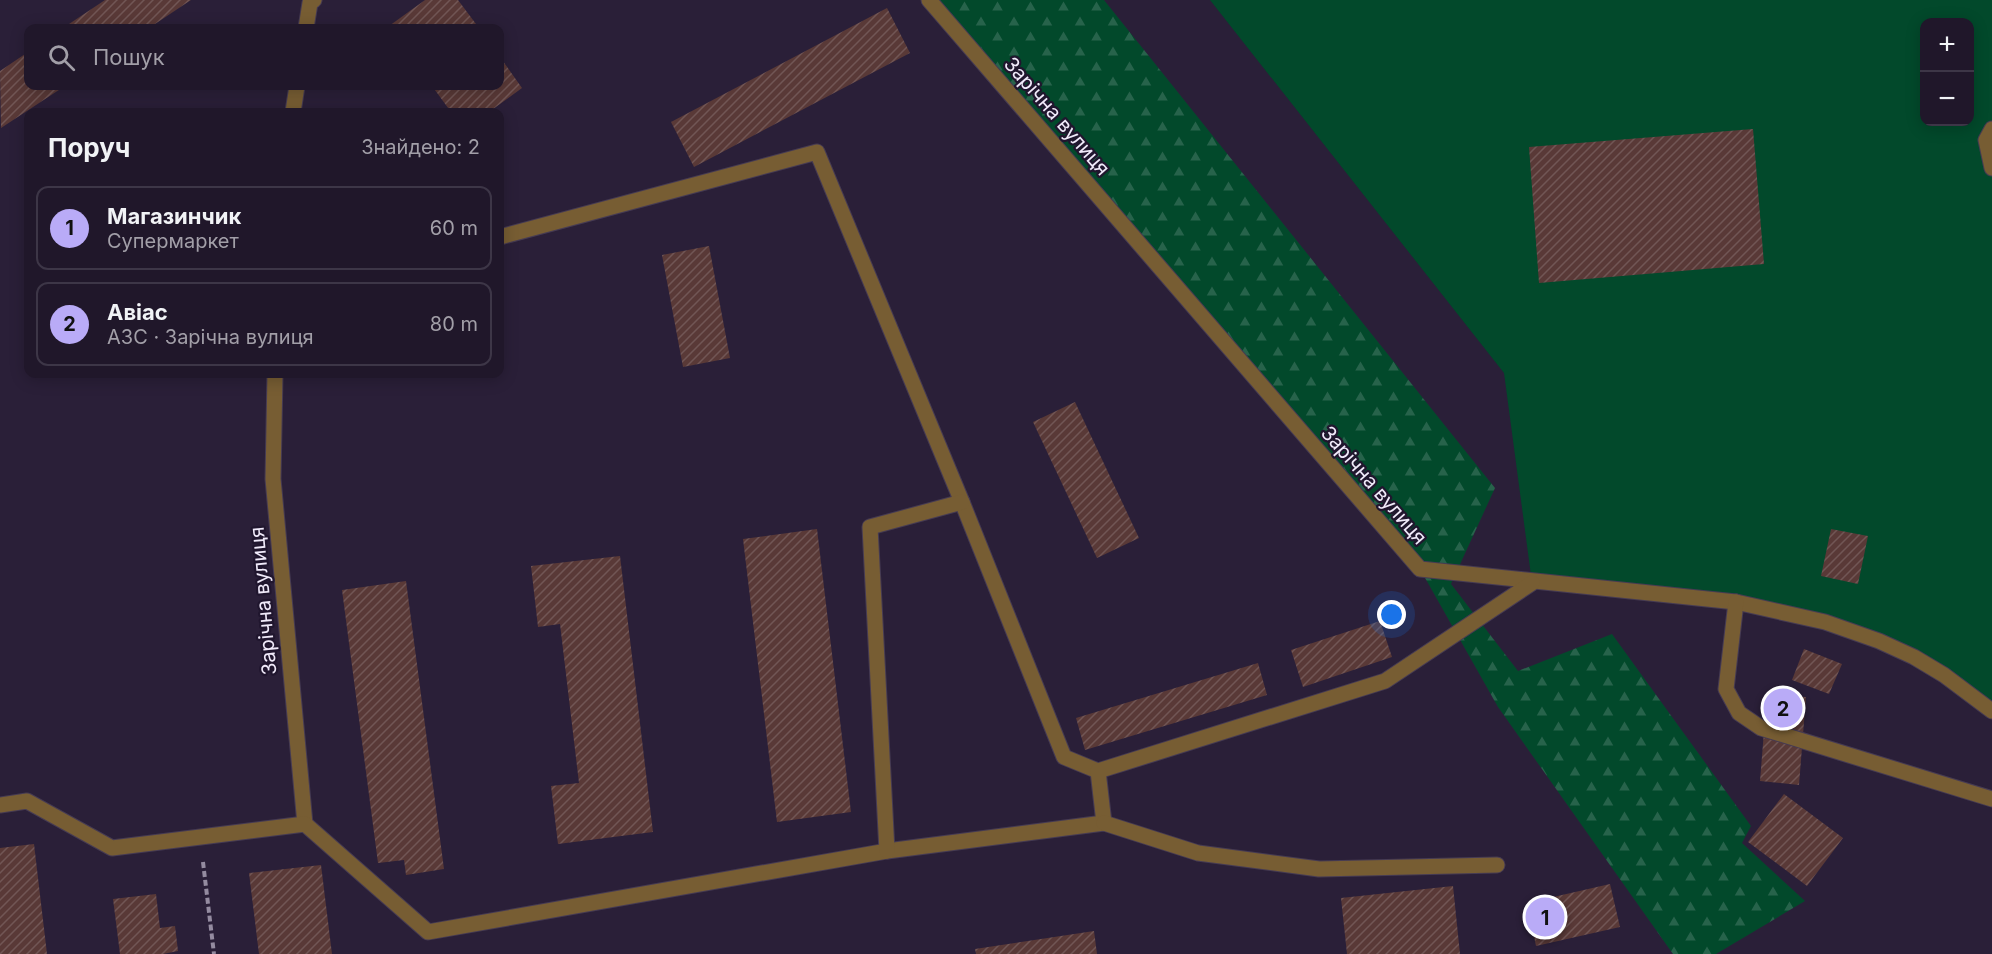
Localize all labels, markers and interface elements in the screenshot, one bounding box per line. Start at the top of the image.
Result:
map controls [1920,18,1974,126]
button: + [1920,18,1974,72]
search box [24,24,504,90]
icon: search [45,41,78,74]
text: Пошук [93,44,165,70]
street label: Зарічна вулиця [999,52,1115,180]
button: − [1920,72,1974,126]
text: Поруч [48,132,130,163]
text: Знайдено: 2 [361,135,480,159]
text: Магазинчик [107,203,241,229]
text: 1 [65,216,74,240]
text: 60 m [430,216,478,240]
text: Супермаркет [107,229,239,253]
text: Авіас [107,299,168,325]
text: 2 [63,312,76,336]
text: 80 m [430,312,478,336]
text: АЗС · Зарічна вулиця [107,325,314,349]
street label: Зарічна вулиця [1316,421,1432,549]
street label: Зарічна вулиця [245,526,281,676]
your location [1377,600,1406,629]
pin: 2 [1764,686,1802,730]
pin: 1 [1526,894,1564,940]

